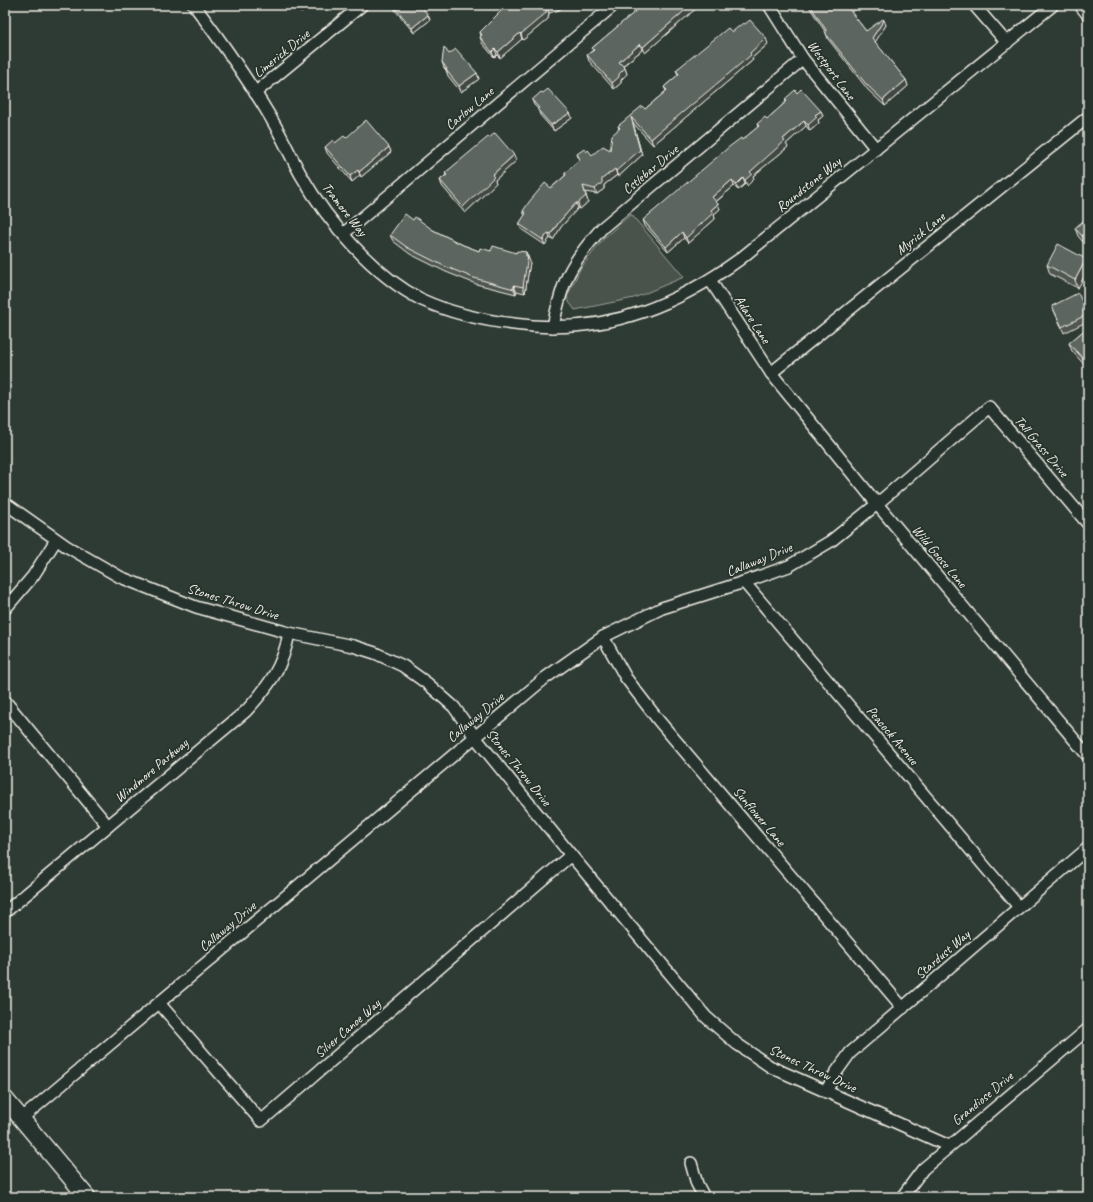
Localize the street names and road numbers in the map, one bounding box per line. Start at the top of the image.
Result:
street label: Limerick Drive [250,25,314,81]
street label: Westport Lane [804,37,860,105]
street label: Carlow Lane [442,82,498,134]
street label: Cstlebar Drive [619,140,683,198]
street label: Roundstone Way [773,152,845,216]
street label: Tramore Way [318,179,372,241]
street label: Myrick Lane [892,207,950,258]
street label: Adare Lane [731,292,775,348]
street label: Tall Grass Drive [1011,412,1073,482]
street label: Wild Goose Lane [909,522,972,592]
street label: Callaway Drive [724,538,796,580]
street label: Stones Throw Drive [185,580,282,624]
street label: Callaway Drive [443,688,508,746]
street label: Peacock Avenue [863,702,923,769]
street label: Stones Throw Drive [482,725,556,810]
street label: Windmore Parkway [111,734,192,806]
street label: Sunflower Lane [730,783,790,851]
street label: Callaway Drive [195,897,260,955]
street label: Stardust Way [911,925,974,983]
street label: Silver Canoe Way [311,994,385,1062]
street label: Stones Throw Drive [766,1041,860,1097]
street label: Grandiose Drive [948,1067,1018,1129]

